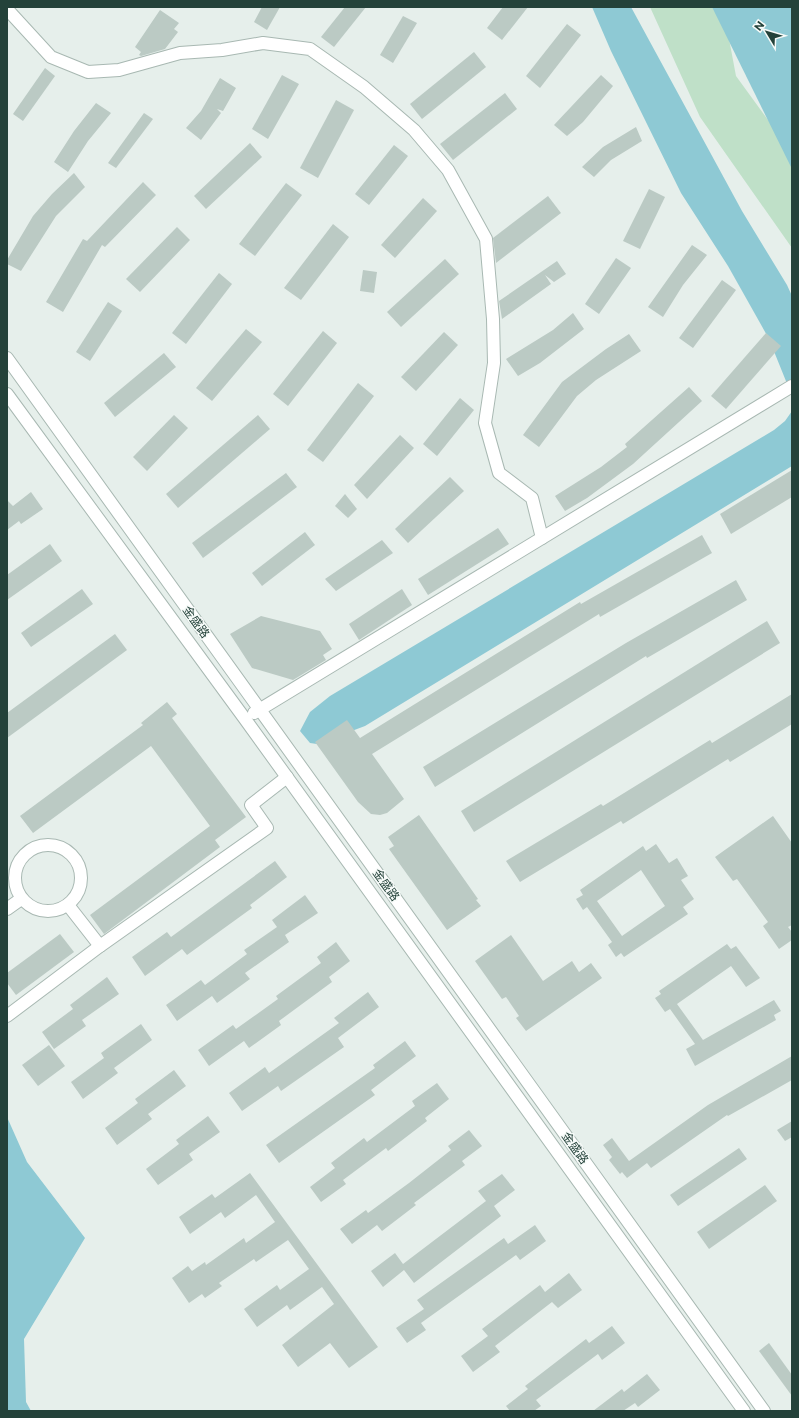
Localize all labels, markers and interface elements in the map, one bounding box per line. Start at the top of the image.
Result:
north arrow [747,12,787,52]
text: N [751,18,767,34]
street label: 金盛路 [180,603,213,641]
street label: 金盛路 [370,866,403,904]
street label: 金盛路 [559,1129,592,1167]

